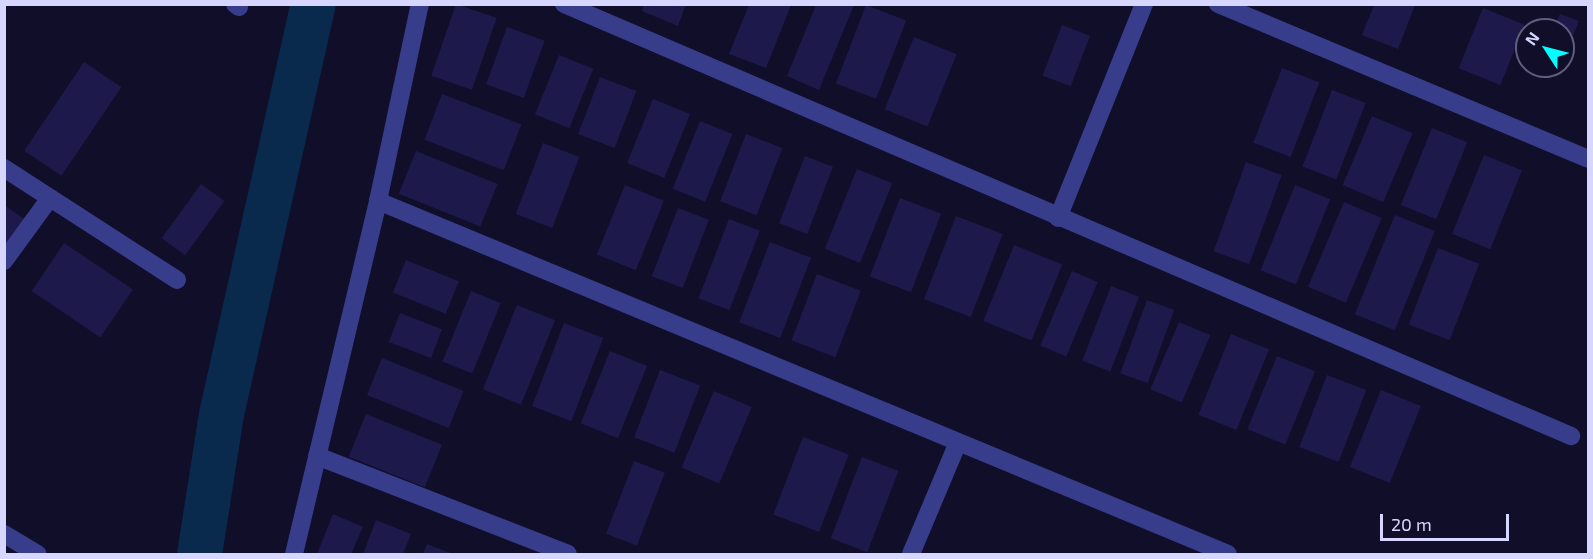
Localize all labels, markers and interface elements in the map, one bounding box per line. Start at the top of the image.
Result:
north arrow [1515,18,1575,78]
text: N [1521,28,1543,49]
scale bar [1383,502,1512,540]
text: 20 m [1391,513,1432,535]

